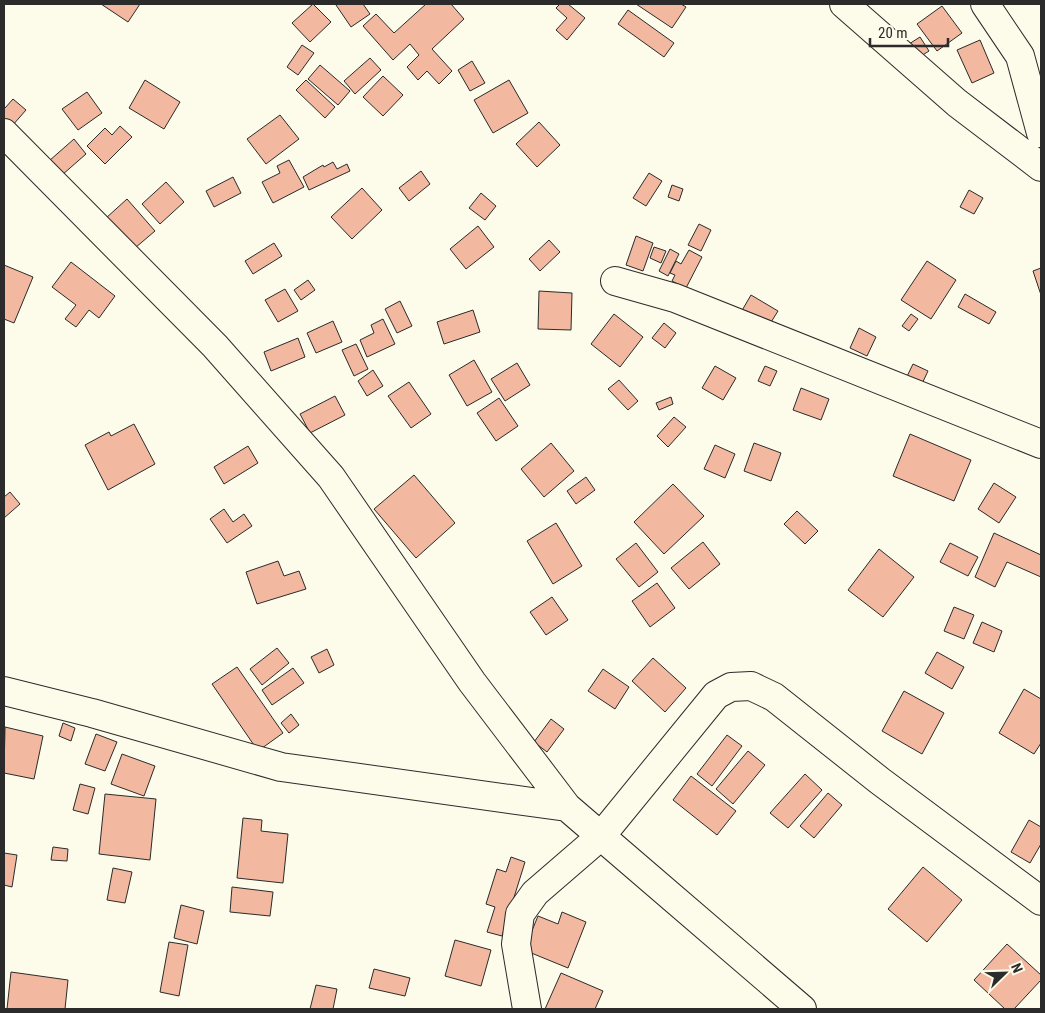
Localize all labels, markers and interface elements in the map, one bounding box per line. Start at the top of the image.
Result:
scale bar [870,15,948,47]
text: 20 m [878,24,908,42]
north arrow [980,948,1030,998]
text: N [1008,961,1026,975]

